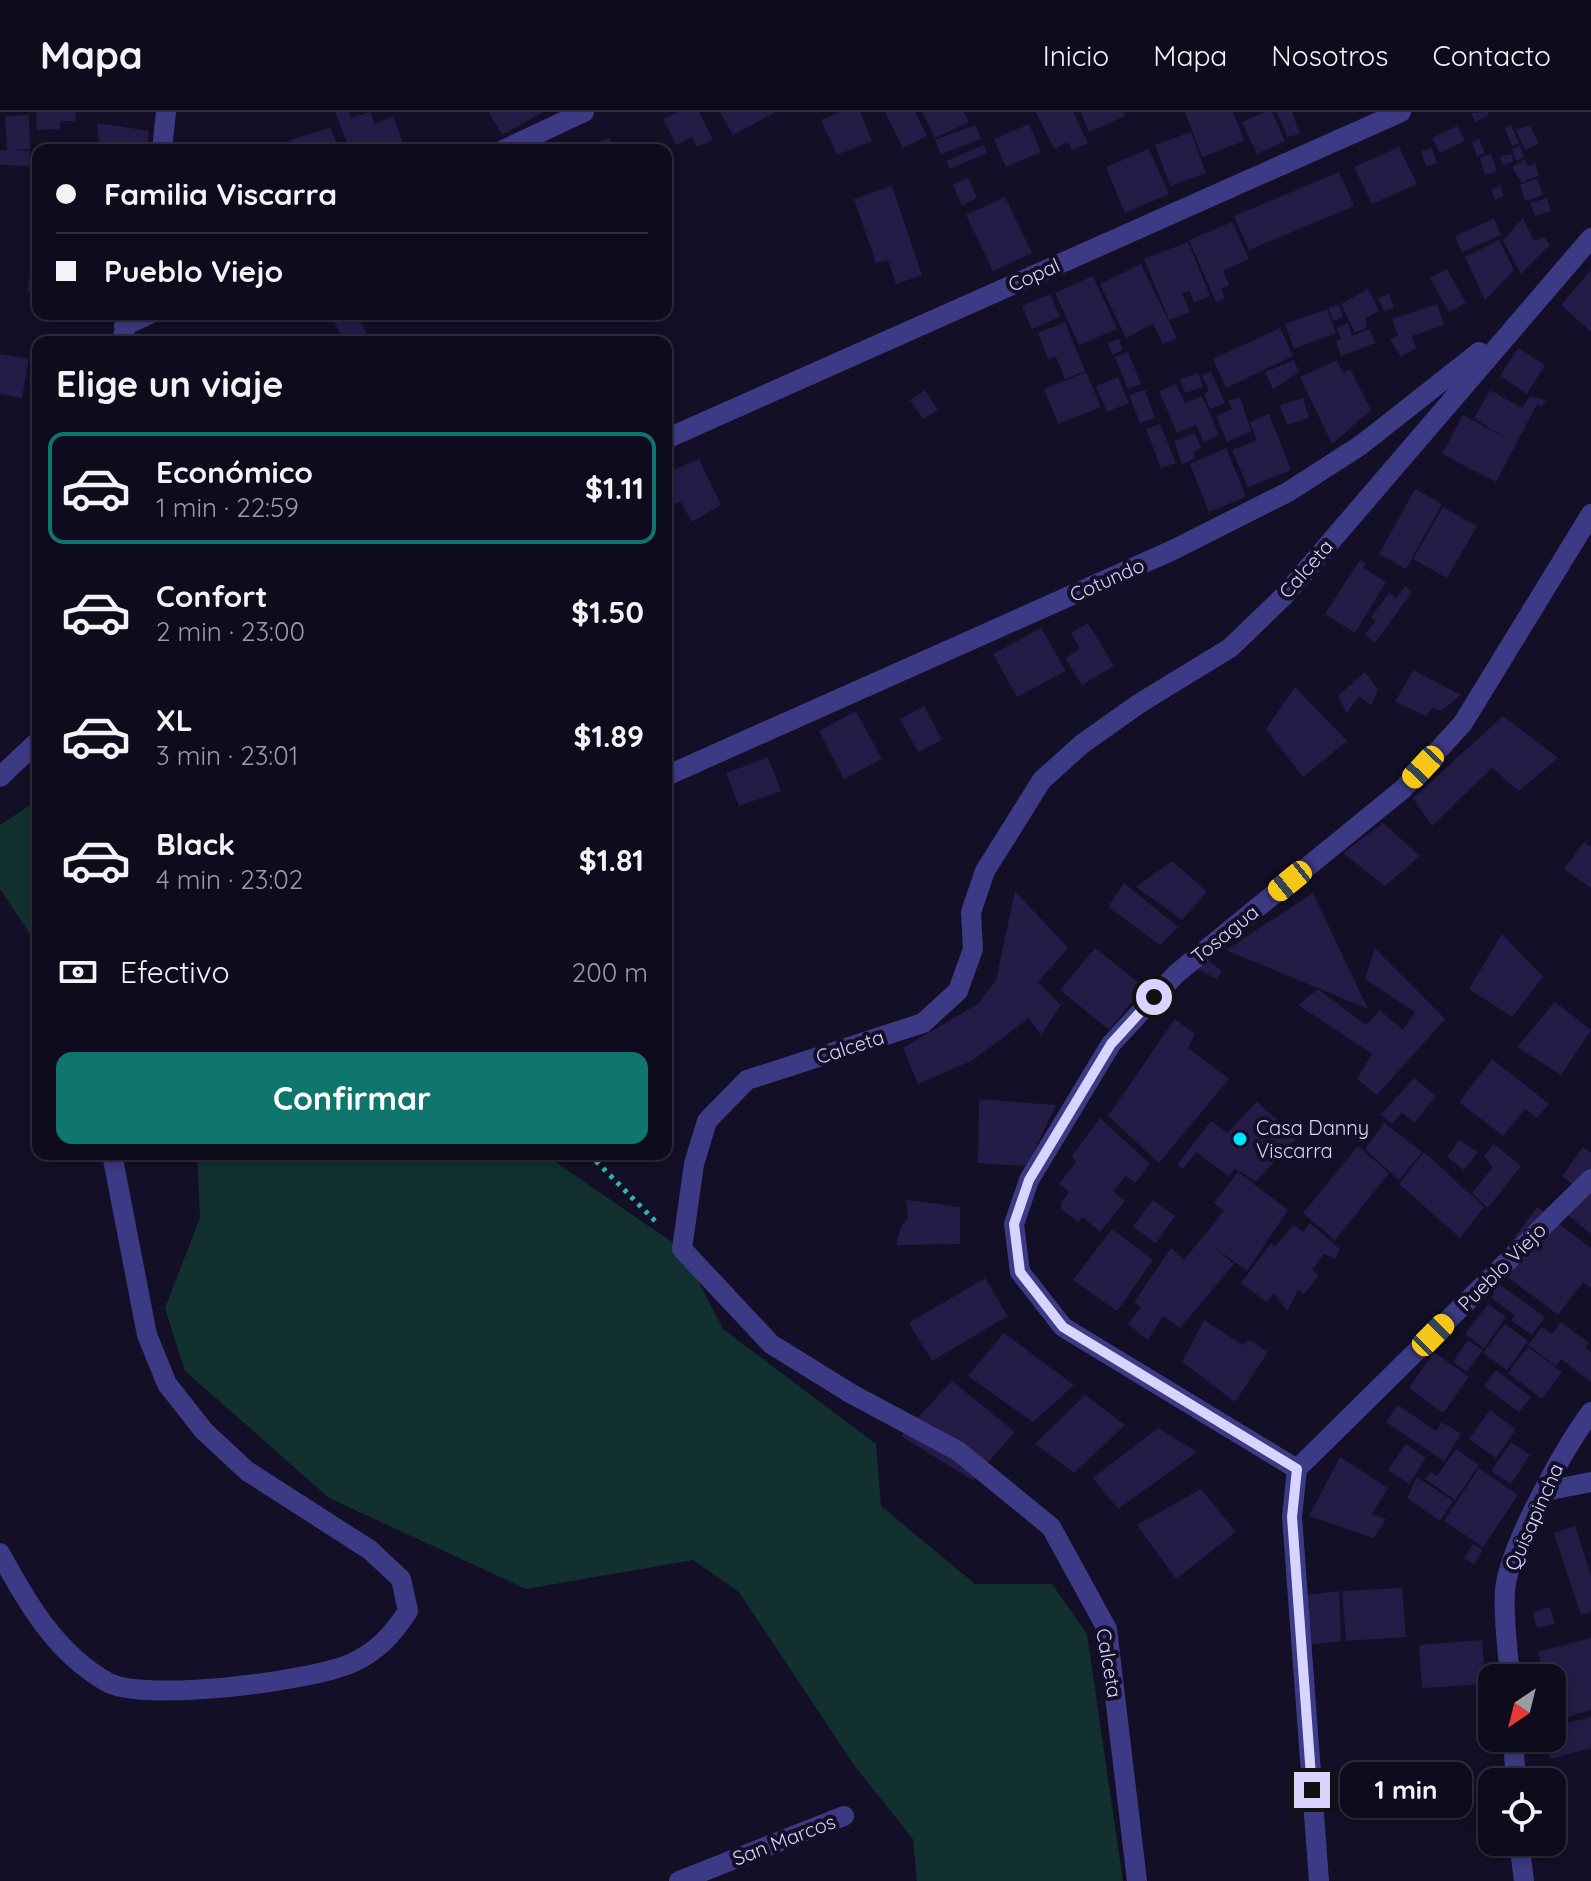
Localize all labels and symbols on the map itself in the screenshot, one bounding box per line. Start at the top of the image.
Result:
street label: Copal [1004,252,1064,297]
street label: Calceta [1273,534,1338,603]
street label: Cotundo [1066,552,1148,607]
car [1398,741,1448,793]
car [1264,857,1316,905]
street label: Tosagua [1186,899,1263,968]
route start [1136,979,1172,1015]
street label: Calceta [813,1024,887,1069]
place label: Casa Danny Viscarra [1256,1115,1369,1163]
marker: Casa Danny Viscarra [1231,1130,1249,1148]
street label: Pueblo Viejo [1452,1217,1551,1316]
car [1408,1310,1458,1360]
street label: Quisapincha [1499,1459,1568,1574]
street label: Calceta [1091,1626,1128,1700]
north arrow [1478,1664,1566,1752]
callout: 1 min [1340,1762,1472,1818]
route end [1294,1772,1330,1808]
street label: San Marcos [729,1808,839,1871]

